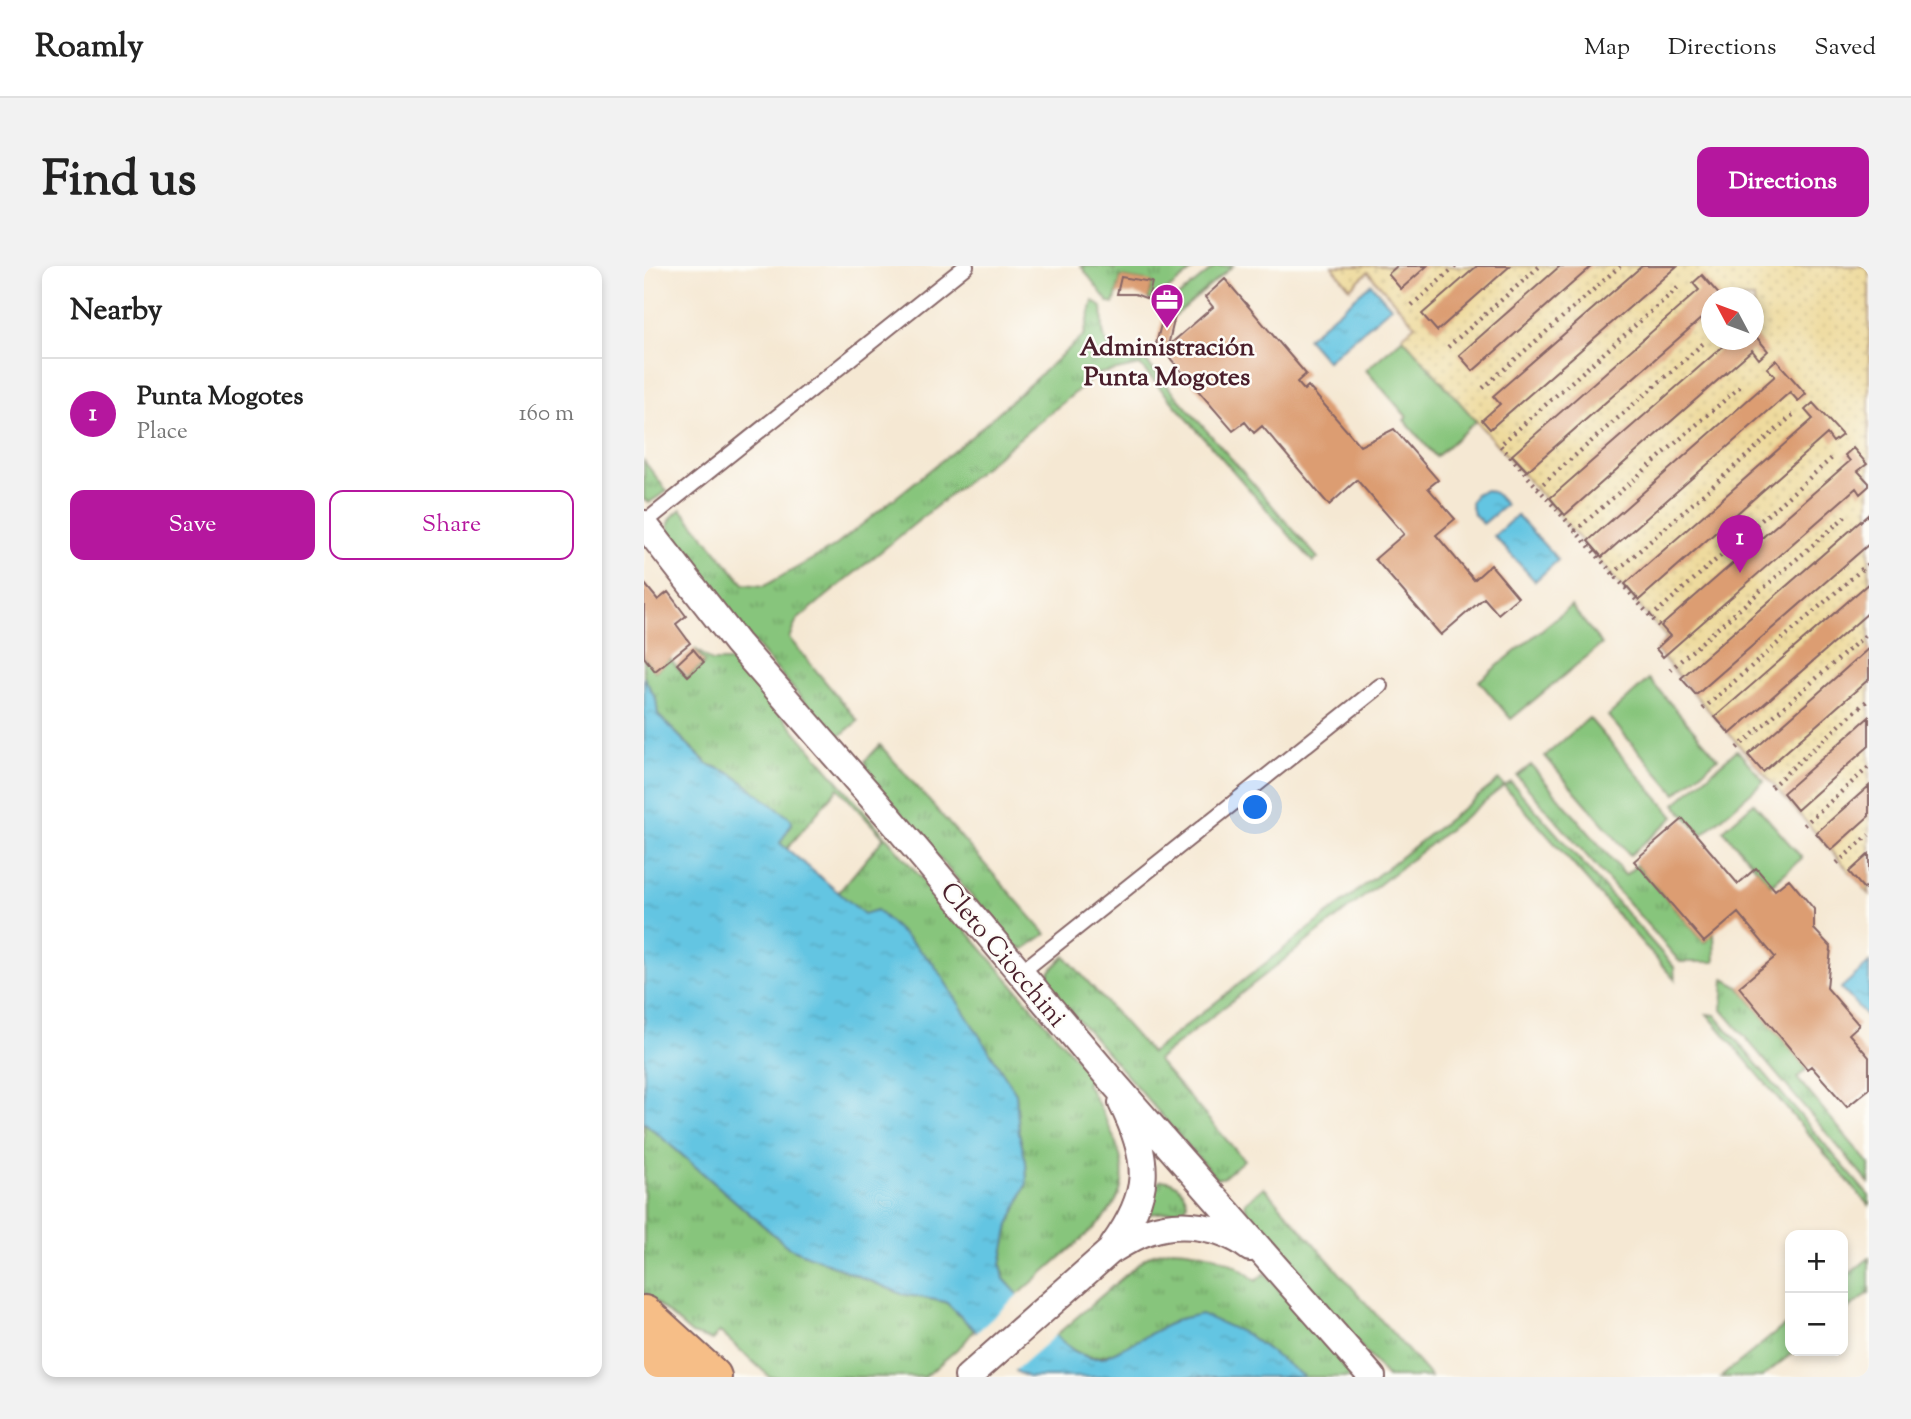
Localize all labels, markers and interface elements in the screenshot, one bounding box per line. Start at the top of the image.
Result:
text: Roamly [35,24,144,72]
text: Map [1584,31,1630,65]
text: Directions [1668,31,1776,65]
text: Saved [1814,31,1876,65]
text: Find us [42,147,196,217]
button: Directions [1697,147,1869,217]
office icon: Administración Punta Mogotes [1148,281,1186,330]
north arrow [1701,287,1764,350]
text: Nearby [70,290,162,333]
place label: Administración Punta Mogotes [1079,330,1255,397]
text: Punta Mogotes [137,379,303,416]
text: 1 [89,398,97,431]
text: 160 m [519,398,574,431]
text: Place [137,416,188,449]
button: Save [70,490,315,560]
button: Share [329,490,574,560]
pin: 1 [1717,515,1763,573]
your location [1238,790,1272,824]
street label: Cleto Ciocchini [930,875,1074,1036]
map controls [1785,1230,1848,1356]
button: + [1785,1230,1848,1293]
button: − [1785,1293,1848,1356]

